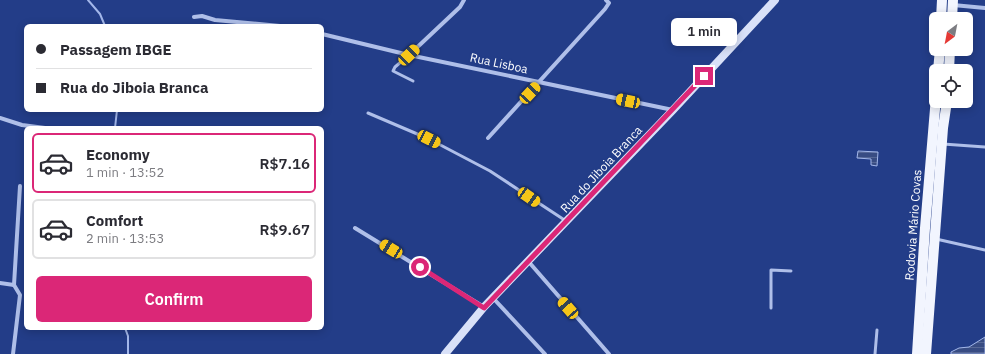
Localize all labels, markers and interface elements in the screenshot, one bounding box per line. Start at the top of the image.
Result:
north arrow [929,12,973,56]
map controls [929,12,973,108]
callout: 1 min [671,18,737,46]
text: 1 min [687,23,721,40]
text: Passagem IBGE [60,40,172,59]
car [396,42,422,68]
street label: Rua Lisboa [469,50,530,77]
button: locate [929,64,973,108]
route end [695,67,713,85]
text: Rua do Jiboia Branca [60,78,209,97]
car [517,80,543,106]
car [615,93,641,109]
street label: Rua do Jiboia Branca [557,122,645,215]
car [416,128,442,150]
icon: car [38,145,74,181]
text: Economy [86,145,150,164]
text: R$7.16 [260,154,310,173]
text: 1 min · 13:52 [86,164,164,181]
street label: Rodovia Mário Covas [902,169,924,281]
car [516,185,542,209]
icon: car [38,211,74,247]
text: Comfort [86,211,143,230]
text: R$9.67 [260,220,310,239]
text: 2 min · 13:53 [86,230,164,247]
car [378,238,404,260]
route start [411,258,429,276]
button: Confirm [36,276,312,322]
car [556,295,580,321]

